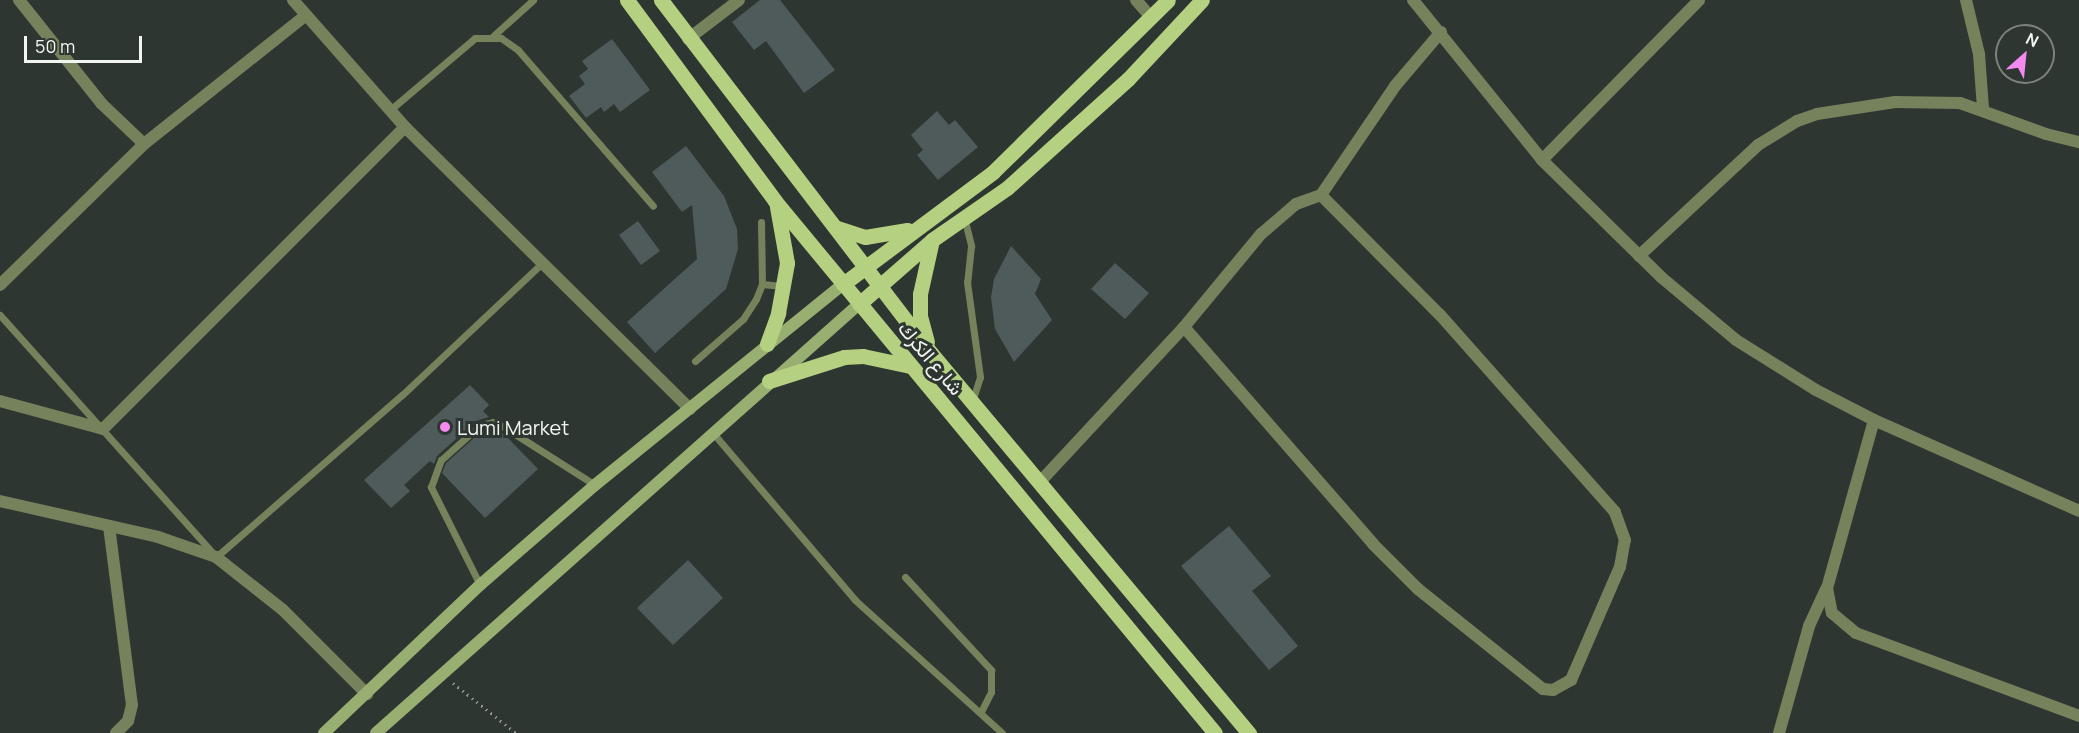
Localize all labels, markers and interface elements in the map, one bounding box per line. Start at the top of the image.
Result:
scale bar [27,24,146,62]
north arrow [1995,24,2055,84]
text: N [2022,27,2042,52]
text: 50 m [35,34,75,58]
street label: شارع الكرك [893,316,969,400]
place label: Lumi Market [457,415,569,439]
marker: Lumi Market [438,420,452,434]

